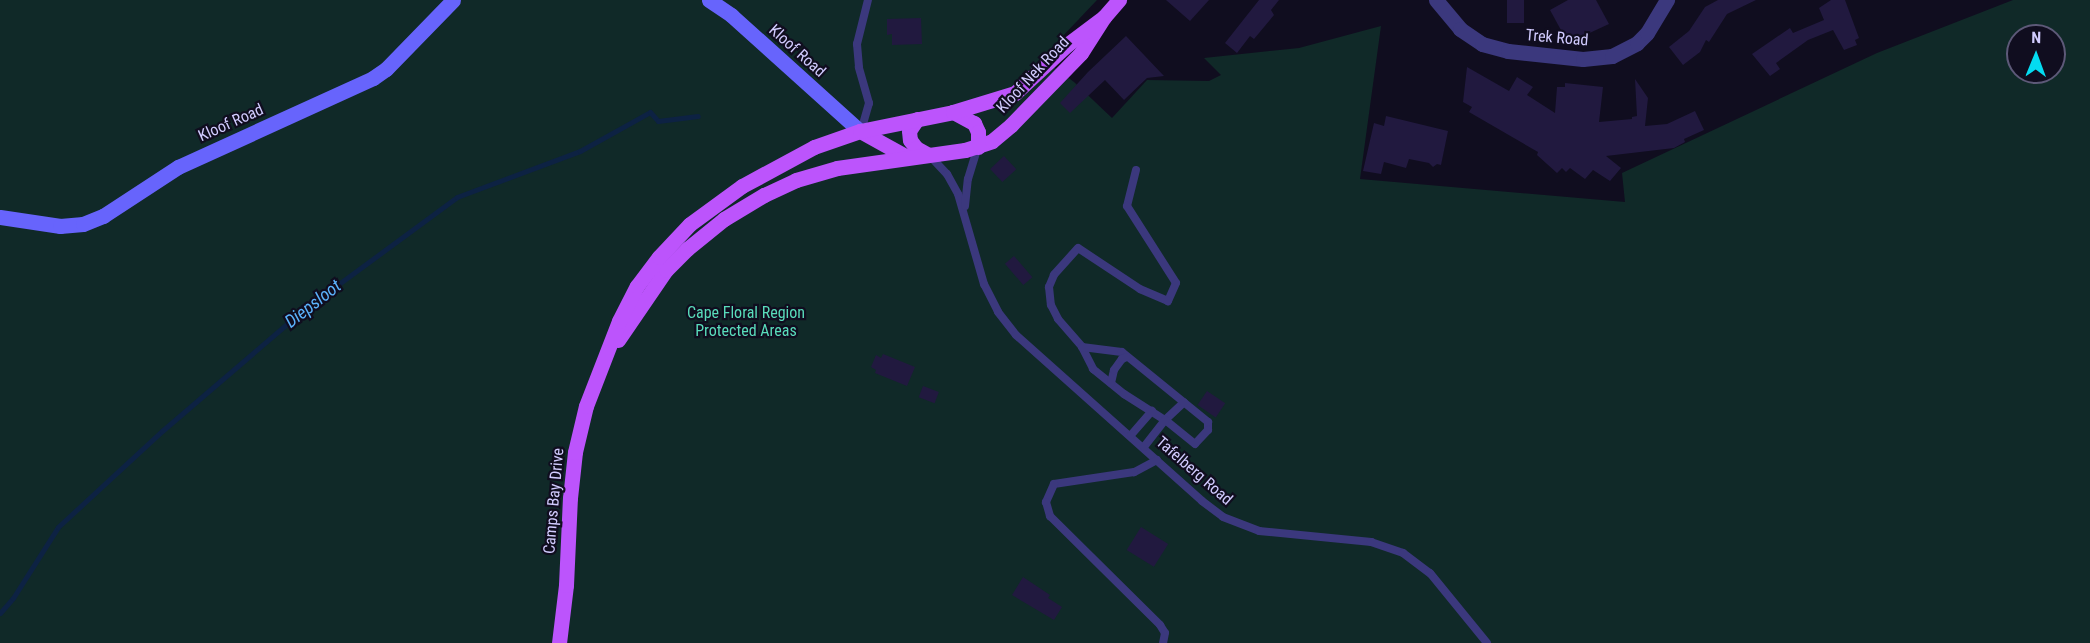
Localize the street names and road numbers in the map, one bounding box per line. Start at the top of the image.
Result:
street label: Kloof Road [765,21,829,81]
street label: Trek Road [1525,26,1589,50]
street label: Kloof Nek Road [993,33,1073,117]
street label: Kloof Road [195,100,267,146]
street label: Tafelberg Road [1152,433,1236,509]
street label: Camps Bay Drive [540,447,568,555]

